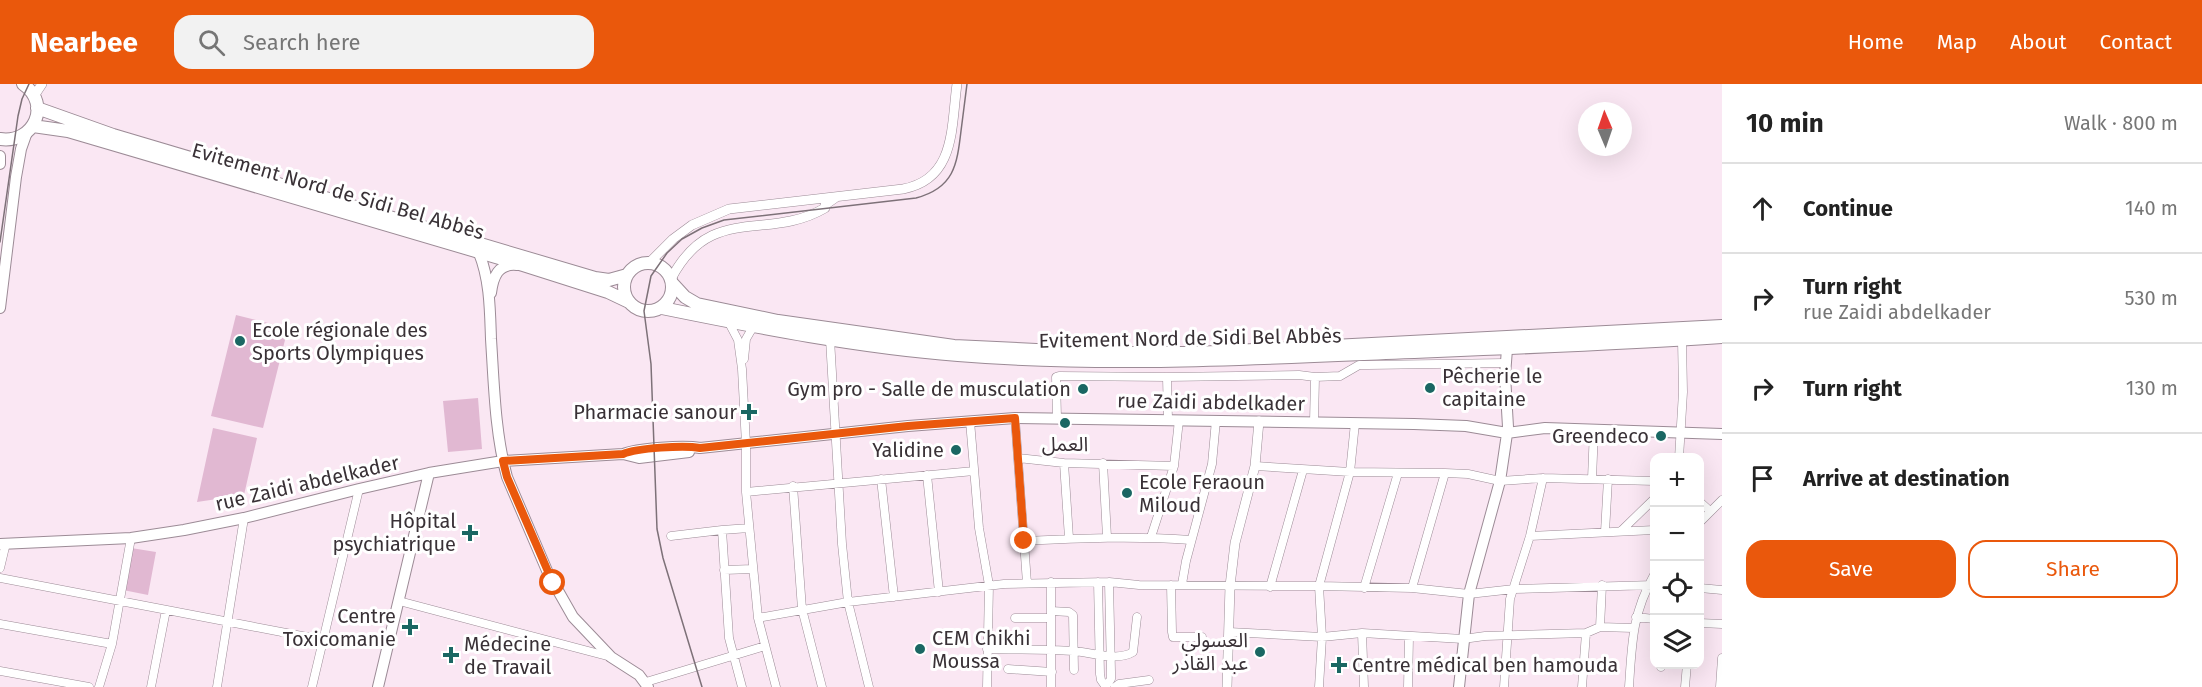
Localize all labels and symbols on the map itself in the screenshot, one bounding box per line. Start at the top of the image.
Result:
north arrow [1578,102,1632,156]
street label: Evitement Nord de Sidi Bel Abbès [189,138,487,244]
place label: Ecole régionale des Sports Olympiques [252,318,427,365]
street label: Evitement Nord de Sidi Bel Abbès [1038,323,1342,353]
marker: Ecole régionale des Sports Olympiques [233,334,247,348]
place label: Pêcherie le capitaine [1442,364,1542,411]
place label: Gym pro - Salle de musculation [787,377,1071,401]
marker: Pêcherie le capitaine [1423,381,1437,395]
marker: Gym pro - Salle de musculation [1076,382,1090,396]
street label: rue Zaidi abdelkader [1117,388,1305,416]
place label: Pharmacie sanour [573,400,737,424]
marker: Pharmacie sanour [742,405,756,419]
marker: العمل [1058,416,1072,430]
place label: Greendeco [1552,424,1649,448]
marker: Greendeco [1654,429,1668,443]
place label: العمل [1042,432,1088,456]
place label: Yalidine [872,438,944,462]
marker: Yalidine [949,443,963,457]
street label: rue Zaidi abdelkader [213,450,402,516]
place label: Ecole Feraoun Miloud [1139,470,1265,517]
marker: Ecole Feraoun Miloud [1120,486,1134,500]
place label: Hôpital psychiatrique [332,509,456,556]
marker: Hôpital psychiatrique [461,524,479,542]
route end [1010,527,1036,553]
route start [539,569,565,595]
place label: Centre Toxicomanie [283,604,396,651]
marker: Centre Toxicomanie [401,618,419,636]
place label: CEM Chikhi Moussa [932,626,1031,673]
place label: العسولي عبد القادر [1172,628,1248,675]
place label: Médecine de Travail [464,632,552,679]
marker: CEM Chikhi Moussa [913,642,927,656]
marker: العسولي عبد القادر [1253,645,1267,659]
marker: Médecine de Travail [442,646,460,664]
place label: Centre médical ben hamouda [1352,653,1619,677]
marker: Centre médical ben hamouda [1330,656,1348,674]

